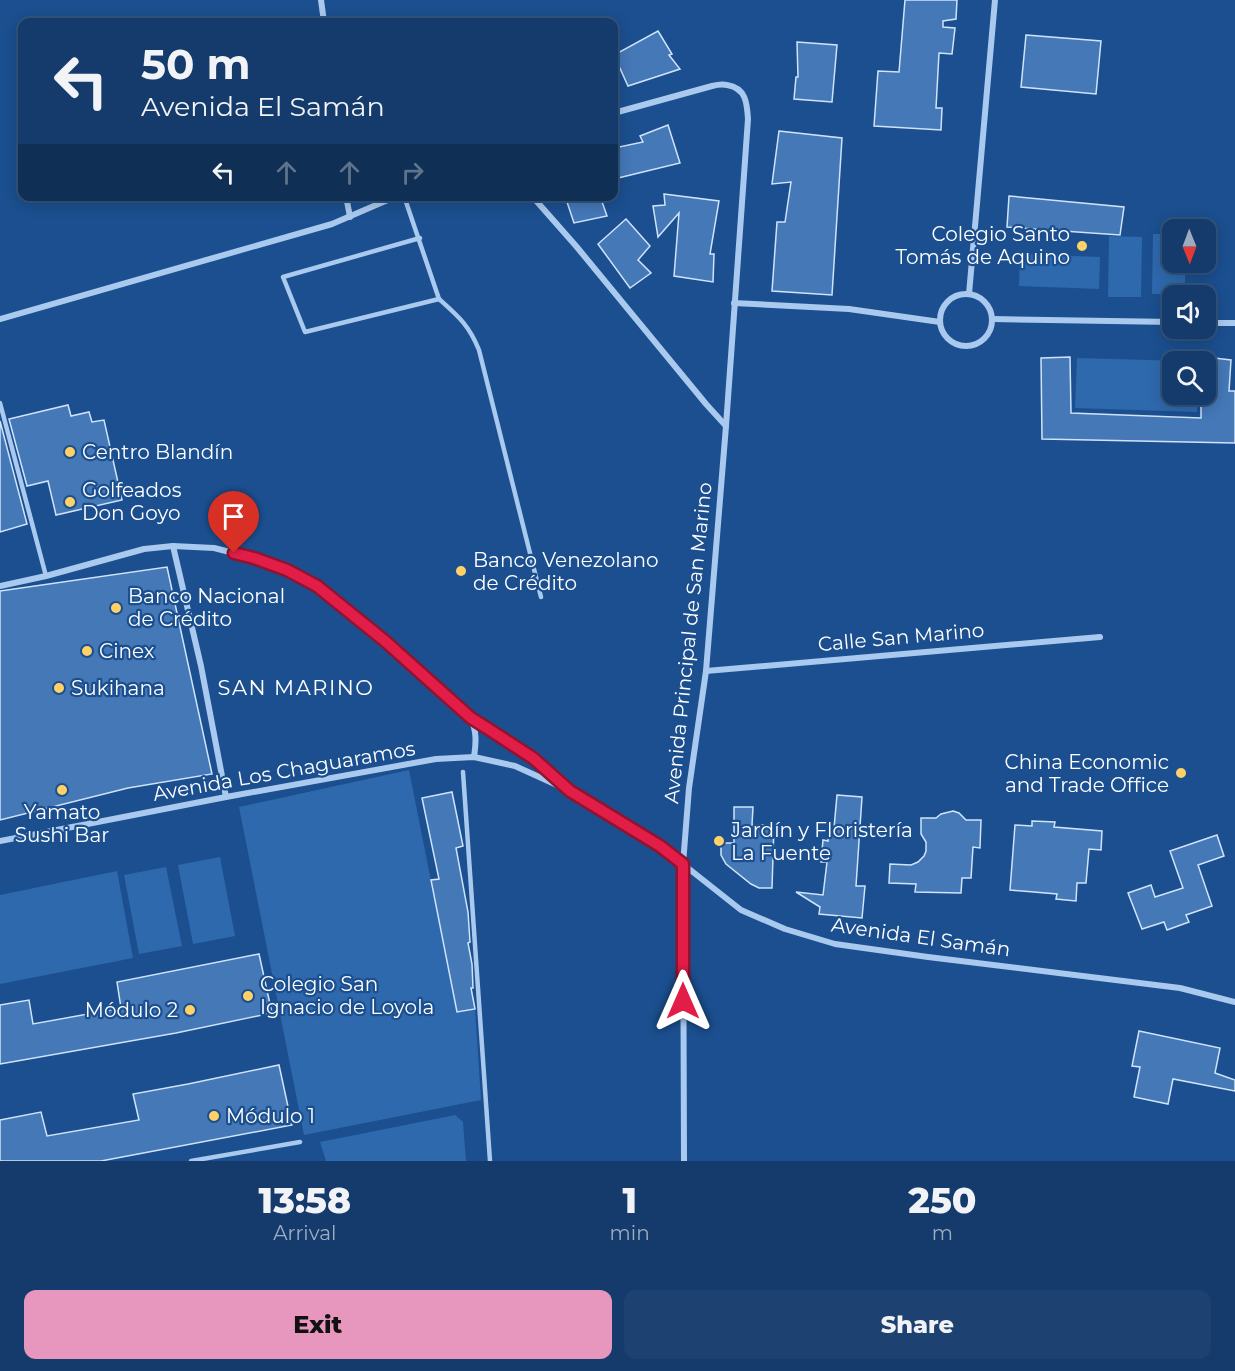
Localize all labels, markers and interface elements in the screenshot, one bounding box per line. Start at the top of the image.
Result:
text: 50 m [141,38,250,90]
icon: left [42,42,120,120]
text: Avenida El Samán [141,90,385,123]
icon: left [207,156,240,189]
icon: ahead [270,156,303,189]
icon: ahead [333,156,366,189]
icon: right [396,156,429,189]
north arrow [1162,219,1216,273]
map controls [1162,219,1216,405]
place label: Colegio Santo Tomás de Aquino [896,222,1070,269]
marker: Colegio Santo Tomás de Aquino [1075,239,1089,253]
button: sound [1162,285,1216,339]
button: search [1162,351,1216,405]
place label: Centro Blandín [82,440,233,464]
marker: Centro Blandín [63,445,77,459]
place label: Golfeados Don Goyo [82,478,182,525]
street label: Avenida Principal de San Marino [659,481,717,805]
pin [208,491,259,553]
marker: Golfeados Don Goyo [63,495,77,509]
icon: arrive [217,500,250,533]
place label: Banco Venezolano de Crédito [473,548,659,595]
marker: Banco Venezolano de Crédito [454,564,468,578]
place label: Banco Nacional de Crédito [128,584,285,631]
marker: Banco Nacional de Crédito [109,601,123,615]
street label: Calle San Marino [817,618,985,656]
place label: Cinex [99,639,155,663]
marker: Cinex [80,644,94,658]
district label: SAN MARINO [218,675,374,700]
place label: Sukihana [71,676,165,700]
marker: Sukihana [52,681,66,695]
street label: Avenida Los Chaguaramos [151,736,417,806]
place label: China Economic and Trade Office [1005,750,1169,797]
marker: China Economic and Trade Office [1174,766,1188,780]
marker: Yamato Sushi Bar [55,783,69,797]
place label: Yamato Sushi Bar [15,800,109,847]
place label: Jardín y Floristería La Fuente [730,818,913,865]
marker: Jardín y Floristería La Fuente [712,834,726,848]
street label: Avenida El Samán [830,913,1012,961]
position arrow [651,969,715,1033]
place label: Colegio San Ignacio de Loyola [260,972,434,1019]
marker: Colegio San Ignacio de Loyola [241,989,255,1003]
place label: Módulo 2 [85,998,178,1022]
marker: Módulo 2 [183,1003,197,1017]
place label: Módulo 1 [226,1104,315,1128]
marker: Módulo 1 [207,1109,221,1123]
text: 13:58 [259,1178,351,1222]
text: 1 [622,1178,637,1222]
text: 250 [908,1178,976,1222]
text: Arrival [273,1221,336,1245]
text: min [610,1221,650,1245]
text: m [932,1221,953,1245]
button: Exit [24,1290,612,1359]
button: Share [624,1290,1211,1359]

